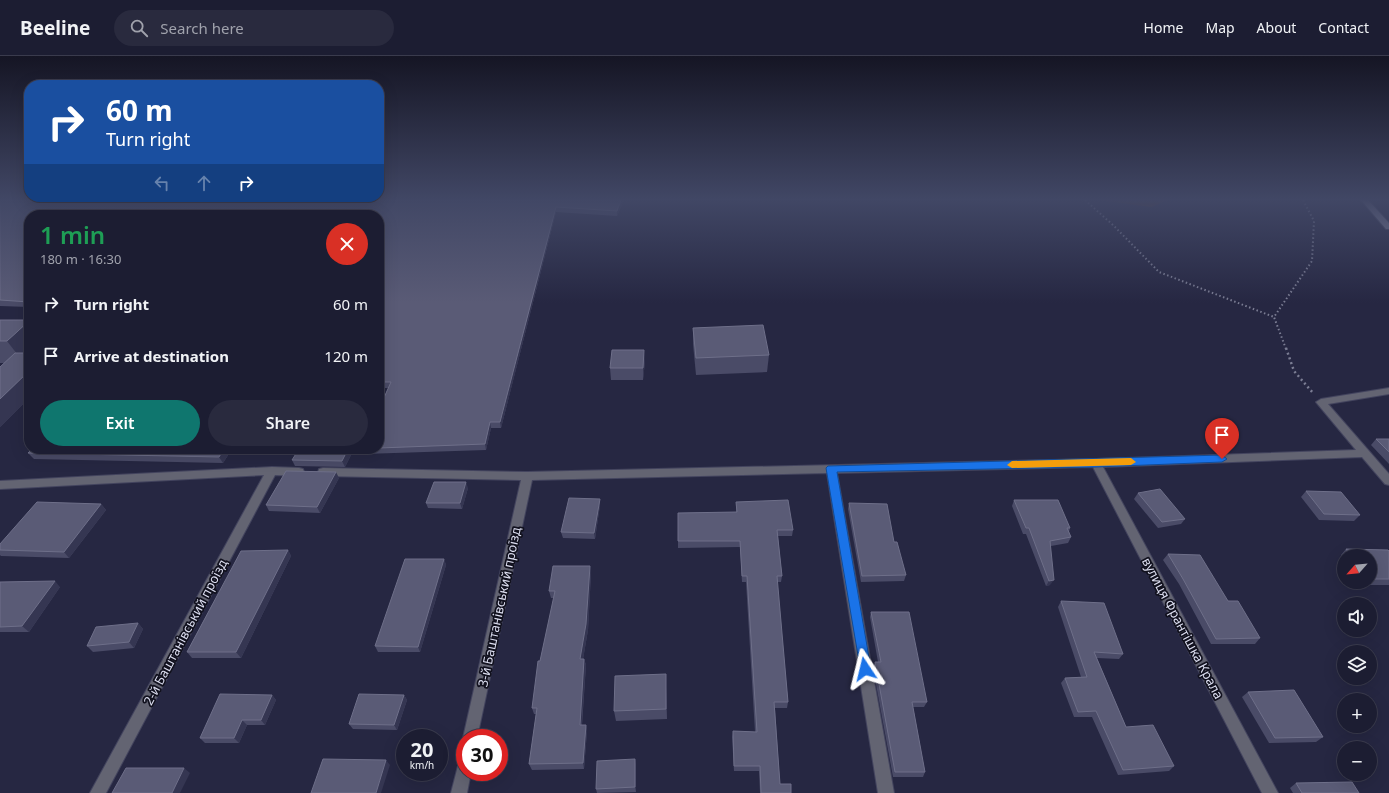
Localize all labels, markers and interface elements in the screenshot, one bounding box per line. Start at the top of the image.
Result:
search box [114,10,394,46]
text: Beeline [20,15,90,41]
icon: search [128,17,150,39]
text: Search here [160,18,244,38]
text: Home [1144,18,1183,37]
text: Map [1205,18,1235,37]
text: About [1257,18,1296,37]
text: Contact [1318,18,1369,37]
text: 60 m [106,91,173,129]
icon: right [40,96,92,148]
text: Turn right [106,127,190,151]
icon: left [151,172,173,194]
icon: ahead [193,172,215,194]
icon: right [235,172,257,194]
text: 1 min [40,218,105,251]
button: close [326,223,368,265]
text: 180 m · 16:30 [40,250,121,268]
icon: right [40,293,62,315]
text: Turn right [74,294,149,314]
text: 60 m [333,294,368,314]
icon: arrive [40,345,62,367]
text: Arrive at destination [74,346,229,366]
text: 120 m [324,346,368,366]
button: Exit [40,400,200,446]
button: Share [208,400,368,446]
pin [1205,418,1239,459]
icon: arrive [1211,424,1233,446]
street label: 3-й Баштанівський проїзд [473,525,525,689]
north arrow [1337,549,1377,589]
map controls [1337,549,1377,781]
street label: вулиця Франтішка Крала [1138,554,1228,702]
street label: 2-й Баштанівський проїзд [139,556,231,708]
button: sound [1337,597,1377,637]
button: layers [1337,645,1377,685]
position arrow [844,648,886,690]
button: + [1337,693,1377,733]
speed limit sign: 30 [456,729,508,781]
text: 20 [411,736,433,763]
button: − [1337,741,1377,781]
text: km/h [410,758,434,772]

